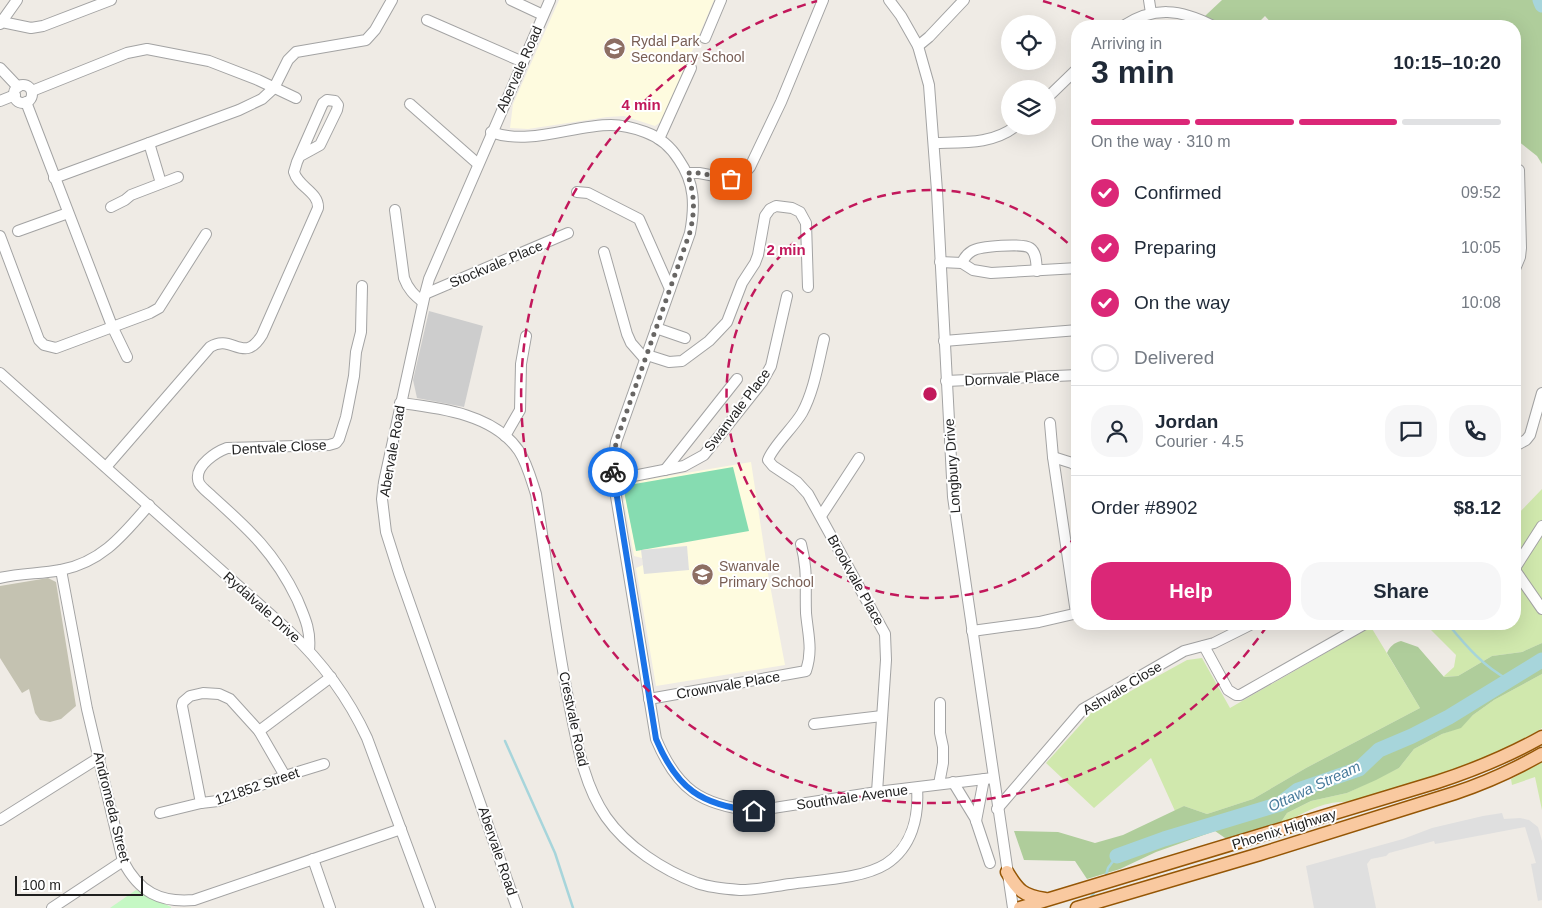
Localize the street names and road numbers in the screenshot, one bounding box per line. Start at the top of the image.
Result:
street label: Abervale Road [493,23,545,115]
street label: Stockvale Place [447,237,545,291]
street label: Swanvale Place [701,365,773,455]
street label: Dornvale Place [964,368,1060,388]
street label: Abervale Road [376,404,408,498]
street label: Longbury Drive [941,418,963,514]
street label: Dentvale Close [231,437,327,457]
street label: Brookvale Place [824,532,888,628]
street label: Rydalvale Drive [220,568,304,646]
street label: Ashvale Close [1080,658,1165,718]
street label: Crownvale Place [675,668,781,702]
street label: Crestvale Road [556,670,592,768]
street label: Andromeda Street [90,750,134,864]
street label: 121852 Street [213,764,301,808]
street label: Southvale Avenue [795,781,909,813]
street label: Abervale Road [475,805,521,897]
street label: Phoenix Highway [1230,806,1338,852]

